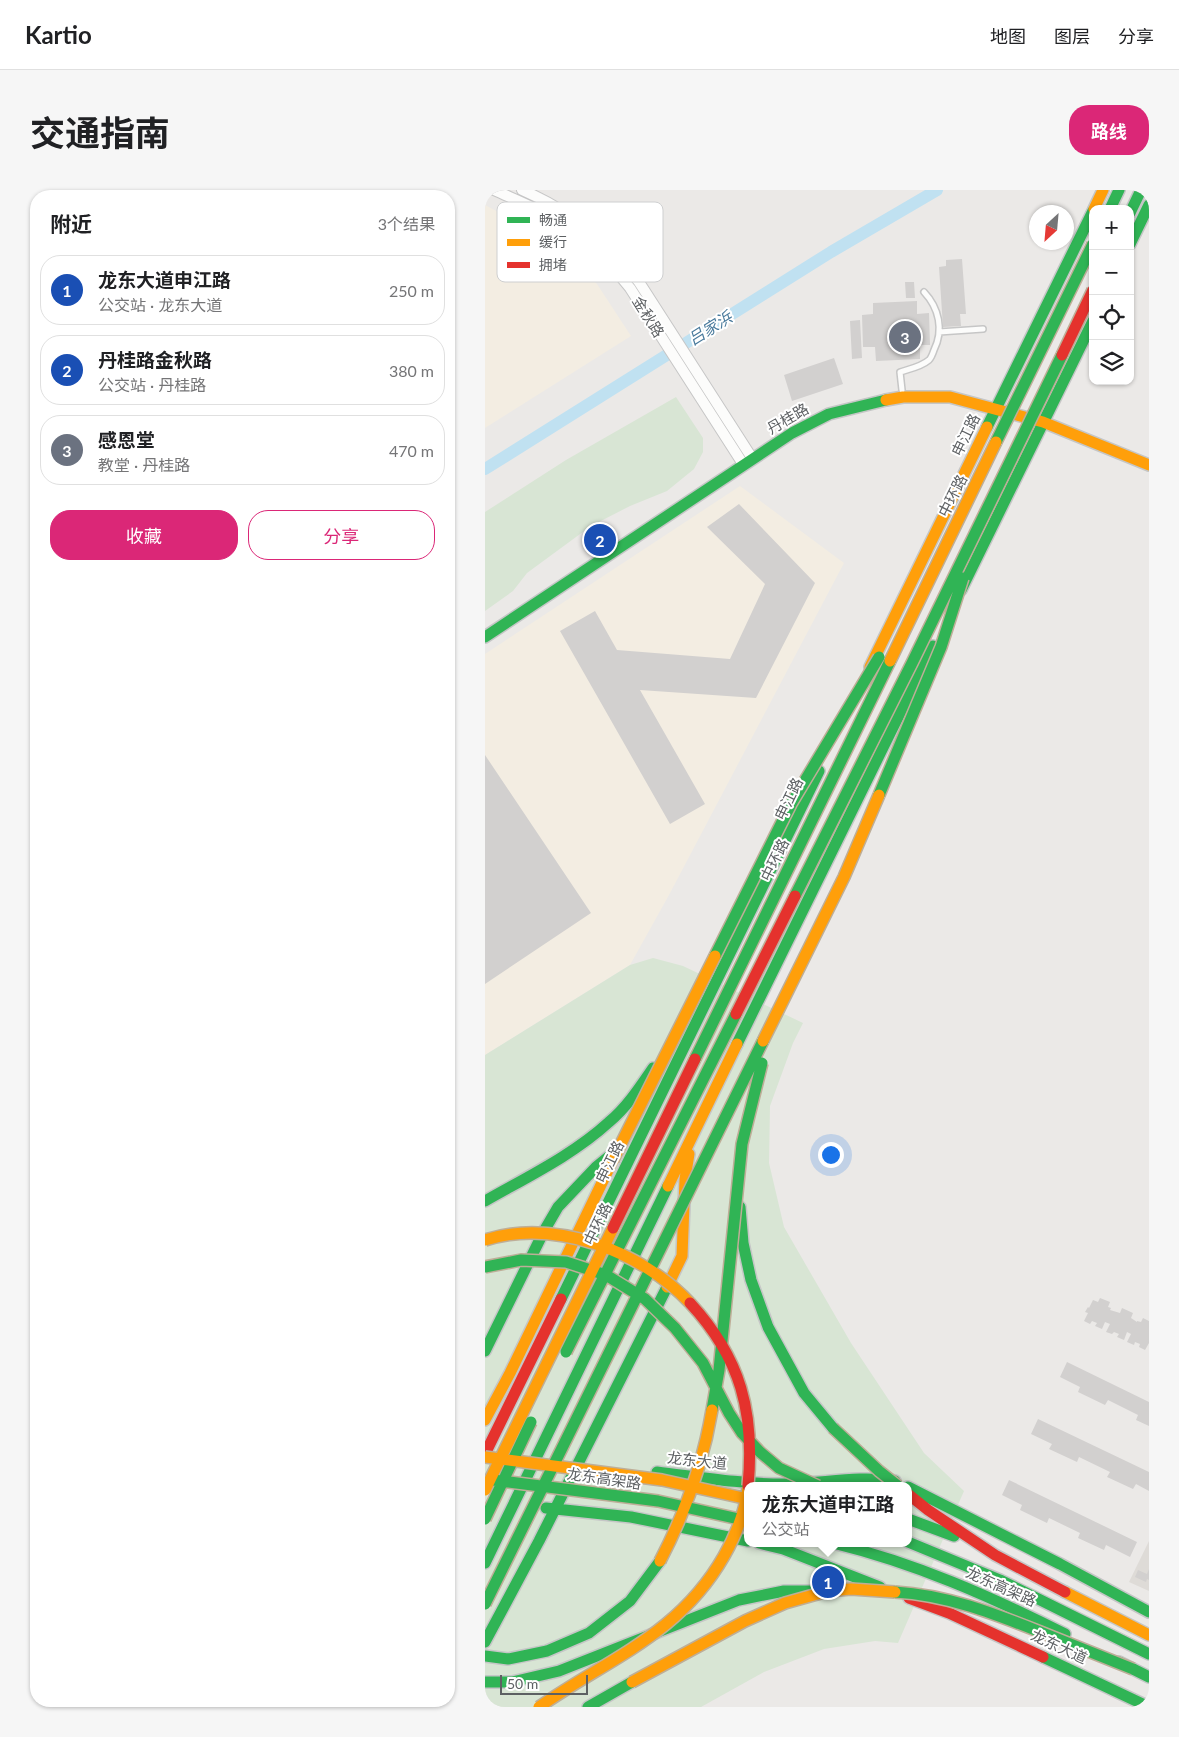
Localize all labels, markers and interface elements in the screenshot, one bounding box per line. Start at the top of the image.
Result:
text: Kartio [25,20,92,49]
text: 地图 [990,25,1026,47]
text: 图层 [1054,25,1090,47]
text: 分享 [1118,25,1154,47]
button: 路线 [1069,105,1149,155]
text: 交通指南 [30,111,170,153]
legend [497,202,663,282]
north arrow [1029,205,1074,250]
map controls [1089,205,1134,385]
button: + [1089,205,1134,250]
text: 附近 [50,211,92,236]
text: 畅通 [539,211,567,228]
text: 3个结果 [378,214,435,233]
text: 缓行 [539,233,567,250]
button: − [1089,250,1134,295]
text: 拥堵 [539,256,567,273]
text: 龙东大道申江路 [98,268,231,291]
text: 1 [62,281,72,300]
text: 250 m [389,281,434,300]
street label: 金秋路 [629,293,668,340]
text: 公交站 · 龙东大道 [98,295,222,314]
button: locate [1089,295,1134,340]
water label: 吕家浜 [684,306,737,348]
pin: 3 [889,318,921,356]
button: layers [1089,340,1134,385]
text: 丹桂路金秋路 [98,348,212,371]
text: 2 [62,361,72,380]
text: 380 m [389,361,434,380]
text: 公交站 · 丹桂路 [98,375,206,394]
street label: 丹桂路 [764,399,811,437]
street label: 申江路 [947,410,983,459]
text: 感恩堂 [98,428,155,451]
text: 3 [62,441,72,460]
text: 470 m [389,441,434,460]
text: 教堂 · 丹桂路 [98,455,190,474]
street label: 中环路 [934,471,970,520]
button: 收藏 [50,510,238,560]
button: 分享 [248,510,435,560]
pin: 2 [584,521,616,559]
street label: 申江路 [770,774,806,823]
street label: 中环路 [756,835,792,884]
street label: 申江路 [591,1137,627,1186]
your location [818,1142,844,1168]
street label: 中环路 [579,1199,615,1248]
street label: 龙东大道 [666,1448,728,1472]
street label: 龙东高架路 [566,1464,643,1492]
popup [744,1482,912,1547]
text: 龙东大道申江路 [761,1492,895,1515]
text: 公交站 [761,1519,810,1538]
pin: 1 [812,1563,844,1601]
street label: 龙东高架路 [963,1563,1039,1610]
street label: 龙东大道 [1028,1625,1090,1667]
scale bar [500,1672,587,1695]
text: 50 m [507,1675,538,1692]

